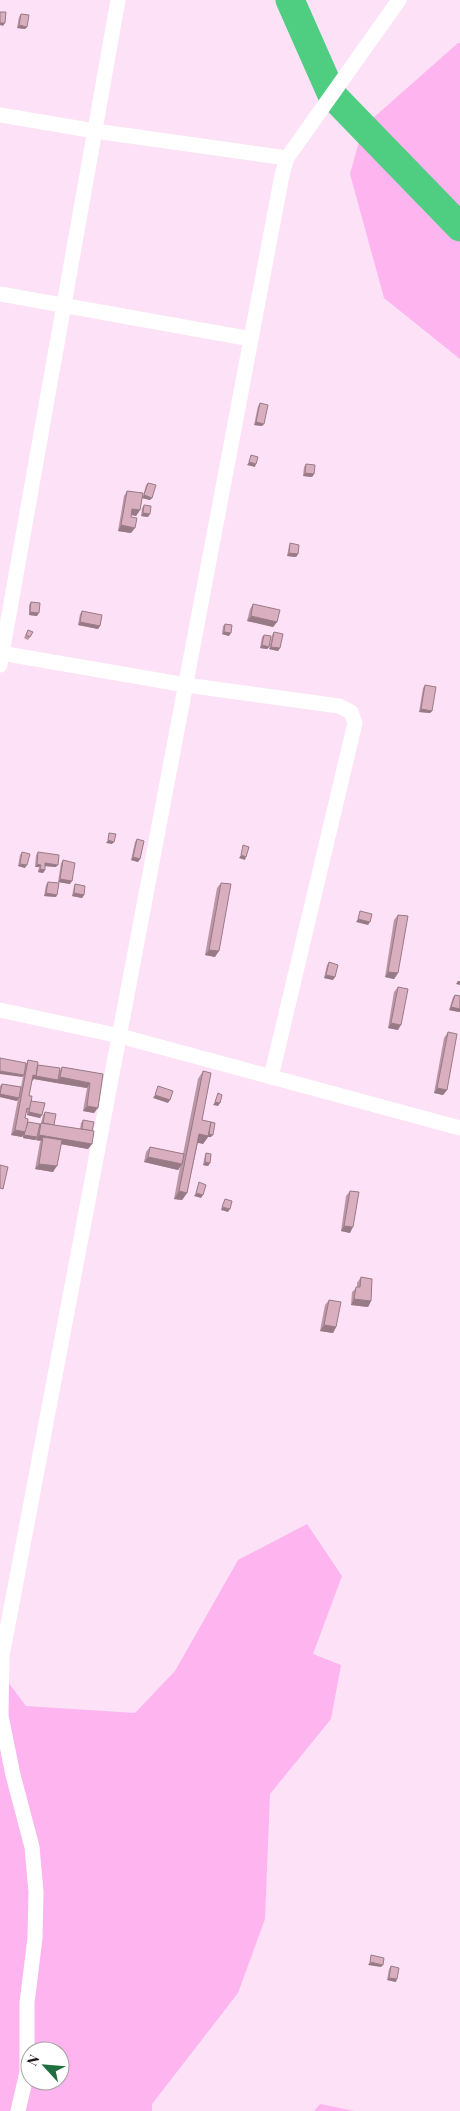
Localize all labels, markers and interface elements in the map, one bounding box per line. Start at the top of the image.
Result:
north arrow [20,2041,70,2091]
text: N [22,2051,44,2069]

